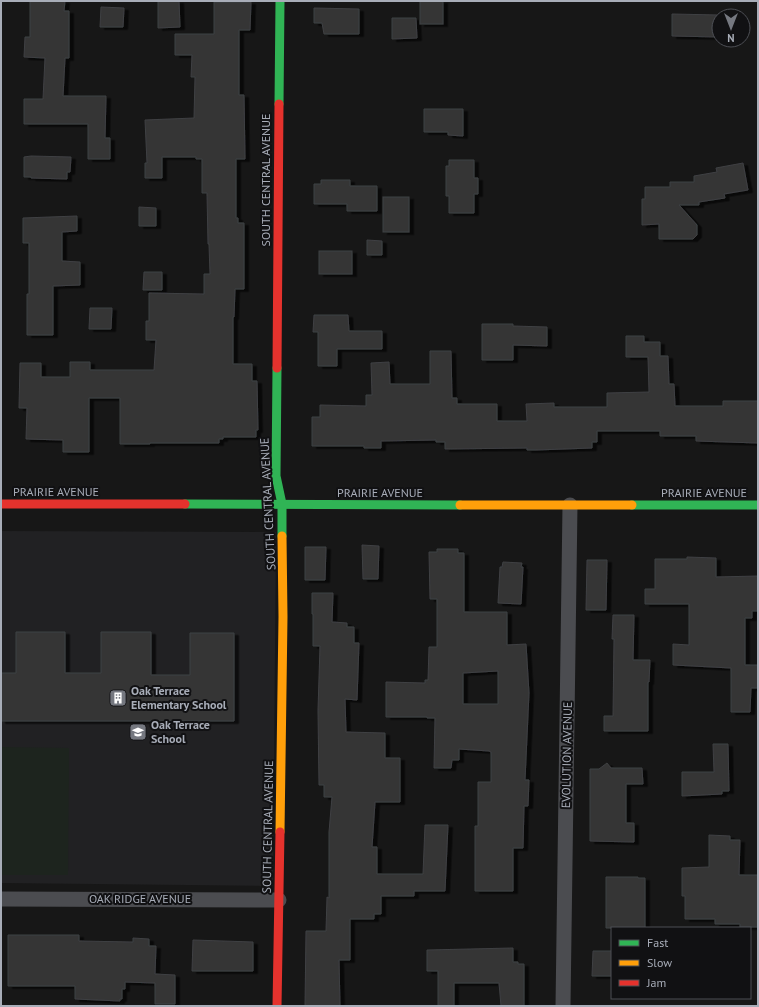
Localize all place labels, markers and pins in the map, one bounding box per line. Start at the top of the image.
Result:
place label: Oak Terrace Elementary School [131,683,227,712]
building icon: Oak Terrace Elementary School [108,688,128,708]
place label: Oak Terrace School [151,717,210,746]
school or university icon: Oak Terrace School [128,722,148,742]

